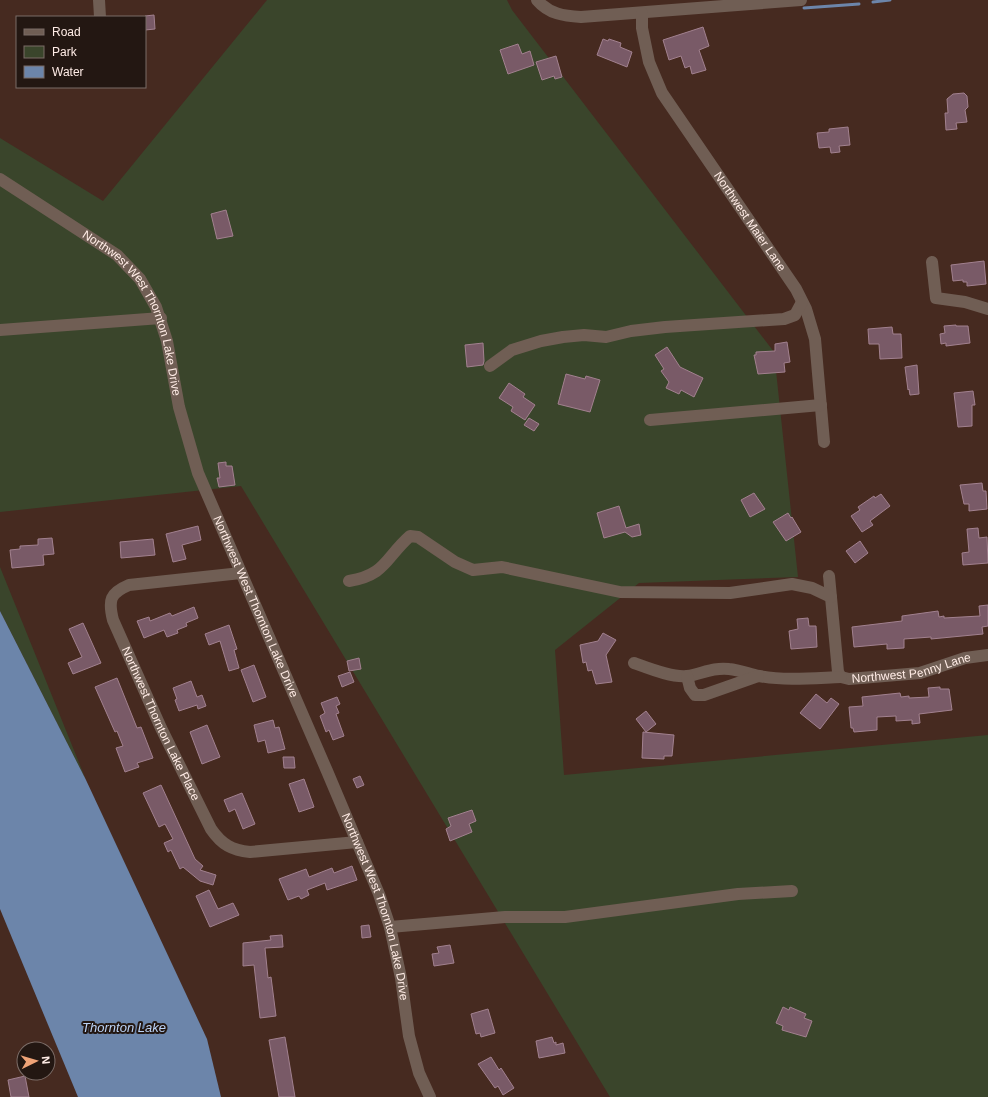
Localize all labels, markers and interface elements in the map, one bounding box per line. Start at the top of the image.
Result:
legend [16,16,146,88]
text: Road [52,25,81,39]
text: Park [52,45,78,59]
text: Water [52,65,84,79]
street label: Northwest Maier Lane [711,169,789,274]
street label: Northwest West Thornton Lake Drive [80,227,184,397]
street label: Northwest West Thornton Lake Drive [210,514,301,700]
street label: Northwest Thornton Lake Place [119,645,203,803]
street label: Northwest Penny Lane [851,650,972,686]
street label: Northwest West Thornton Lake Drive [339,811,411,1002]
water label: Thornton Lake [82,1020,166,1035]
north arrow [16,1041,56,1081]
text: N [40,1056,52,1065]

